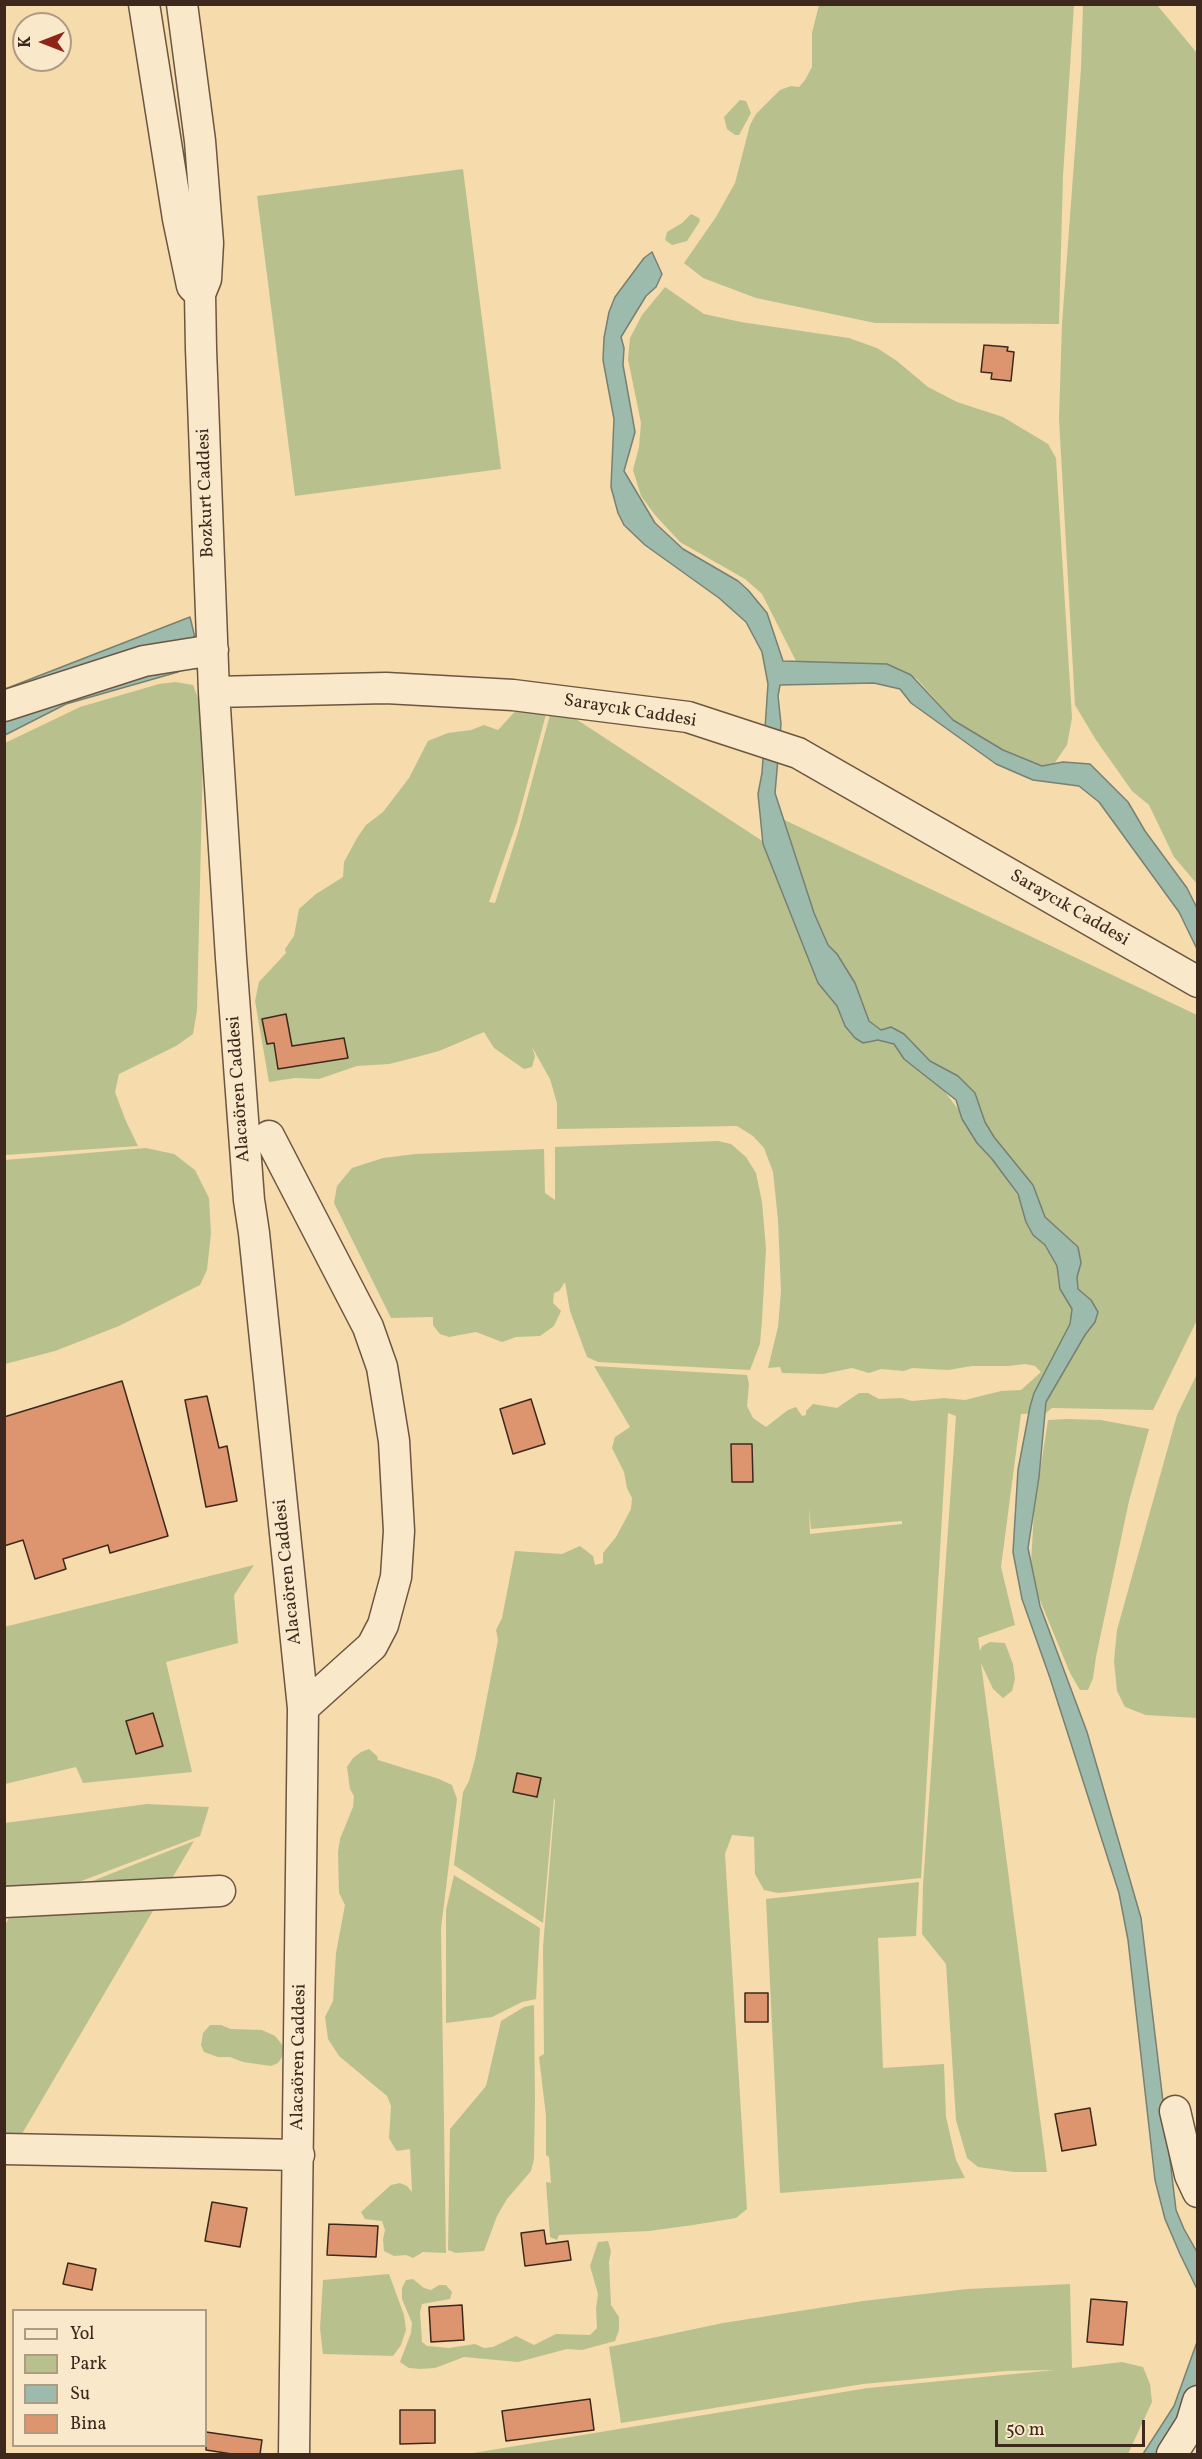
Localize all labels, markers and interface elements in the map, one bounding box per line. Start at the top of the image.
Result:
north arrow [12,12,72,72]
text: K [15,36,37,48]
street label: Bozkurt Caddesi [194,428,220,558]
street label: Saraycık Caddesi [562,691,698,733]
street label: Saraycık Caddesi [1006,866,1132,952]
street label: Alacaören Caddesi [224,1015,256,1163]
street label: Alacaören Caddesi [271,1498,307,1646]
street label: Alacaören Caddesi [288,1983,312,2131]
legend [12,2309,207,2447]
text: Yol [70,2322,95,2347]
text: Park [70,2352,107,2377]
text: Su [70,2382,90,2407]
scale bar [998,2408,1148,2446]
text: Bina [70,2412,106,2437]
text: 50 m [1006,2418,1045,2443]

